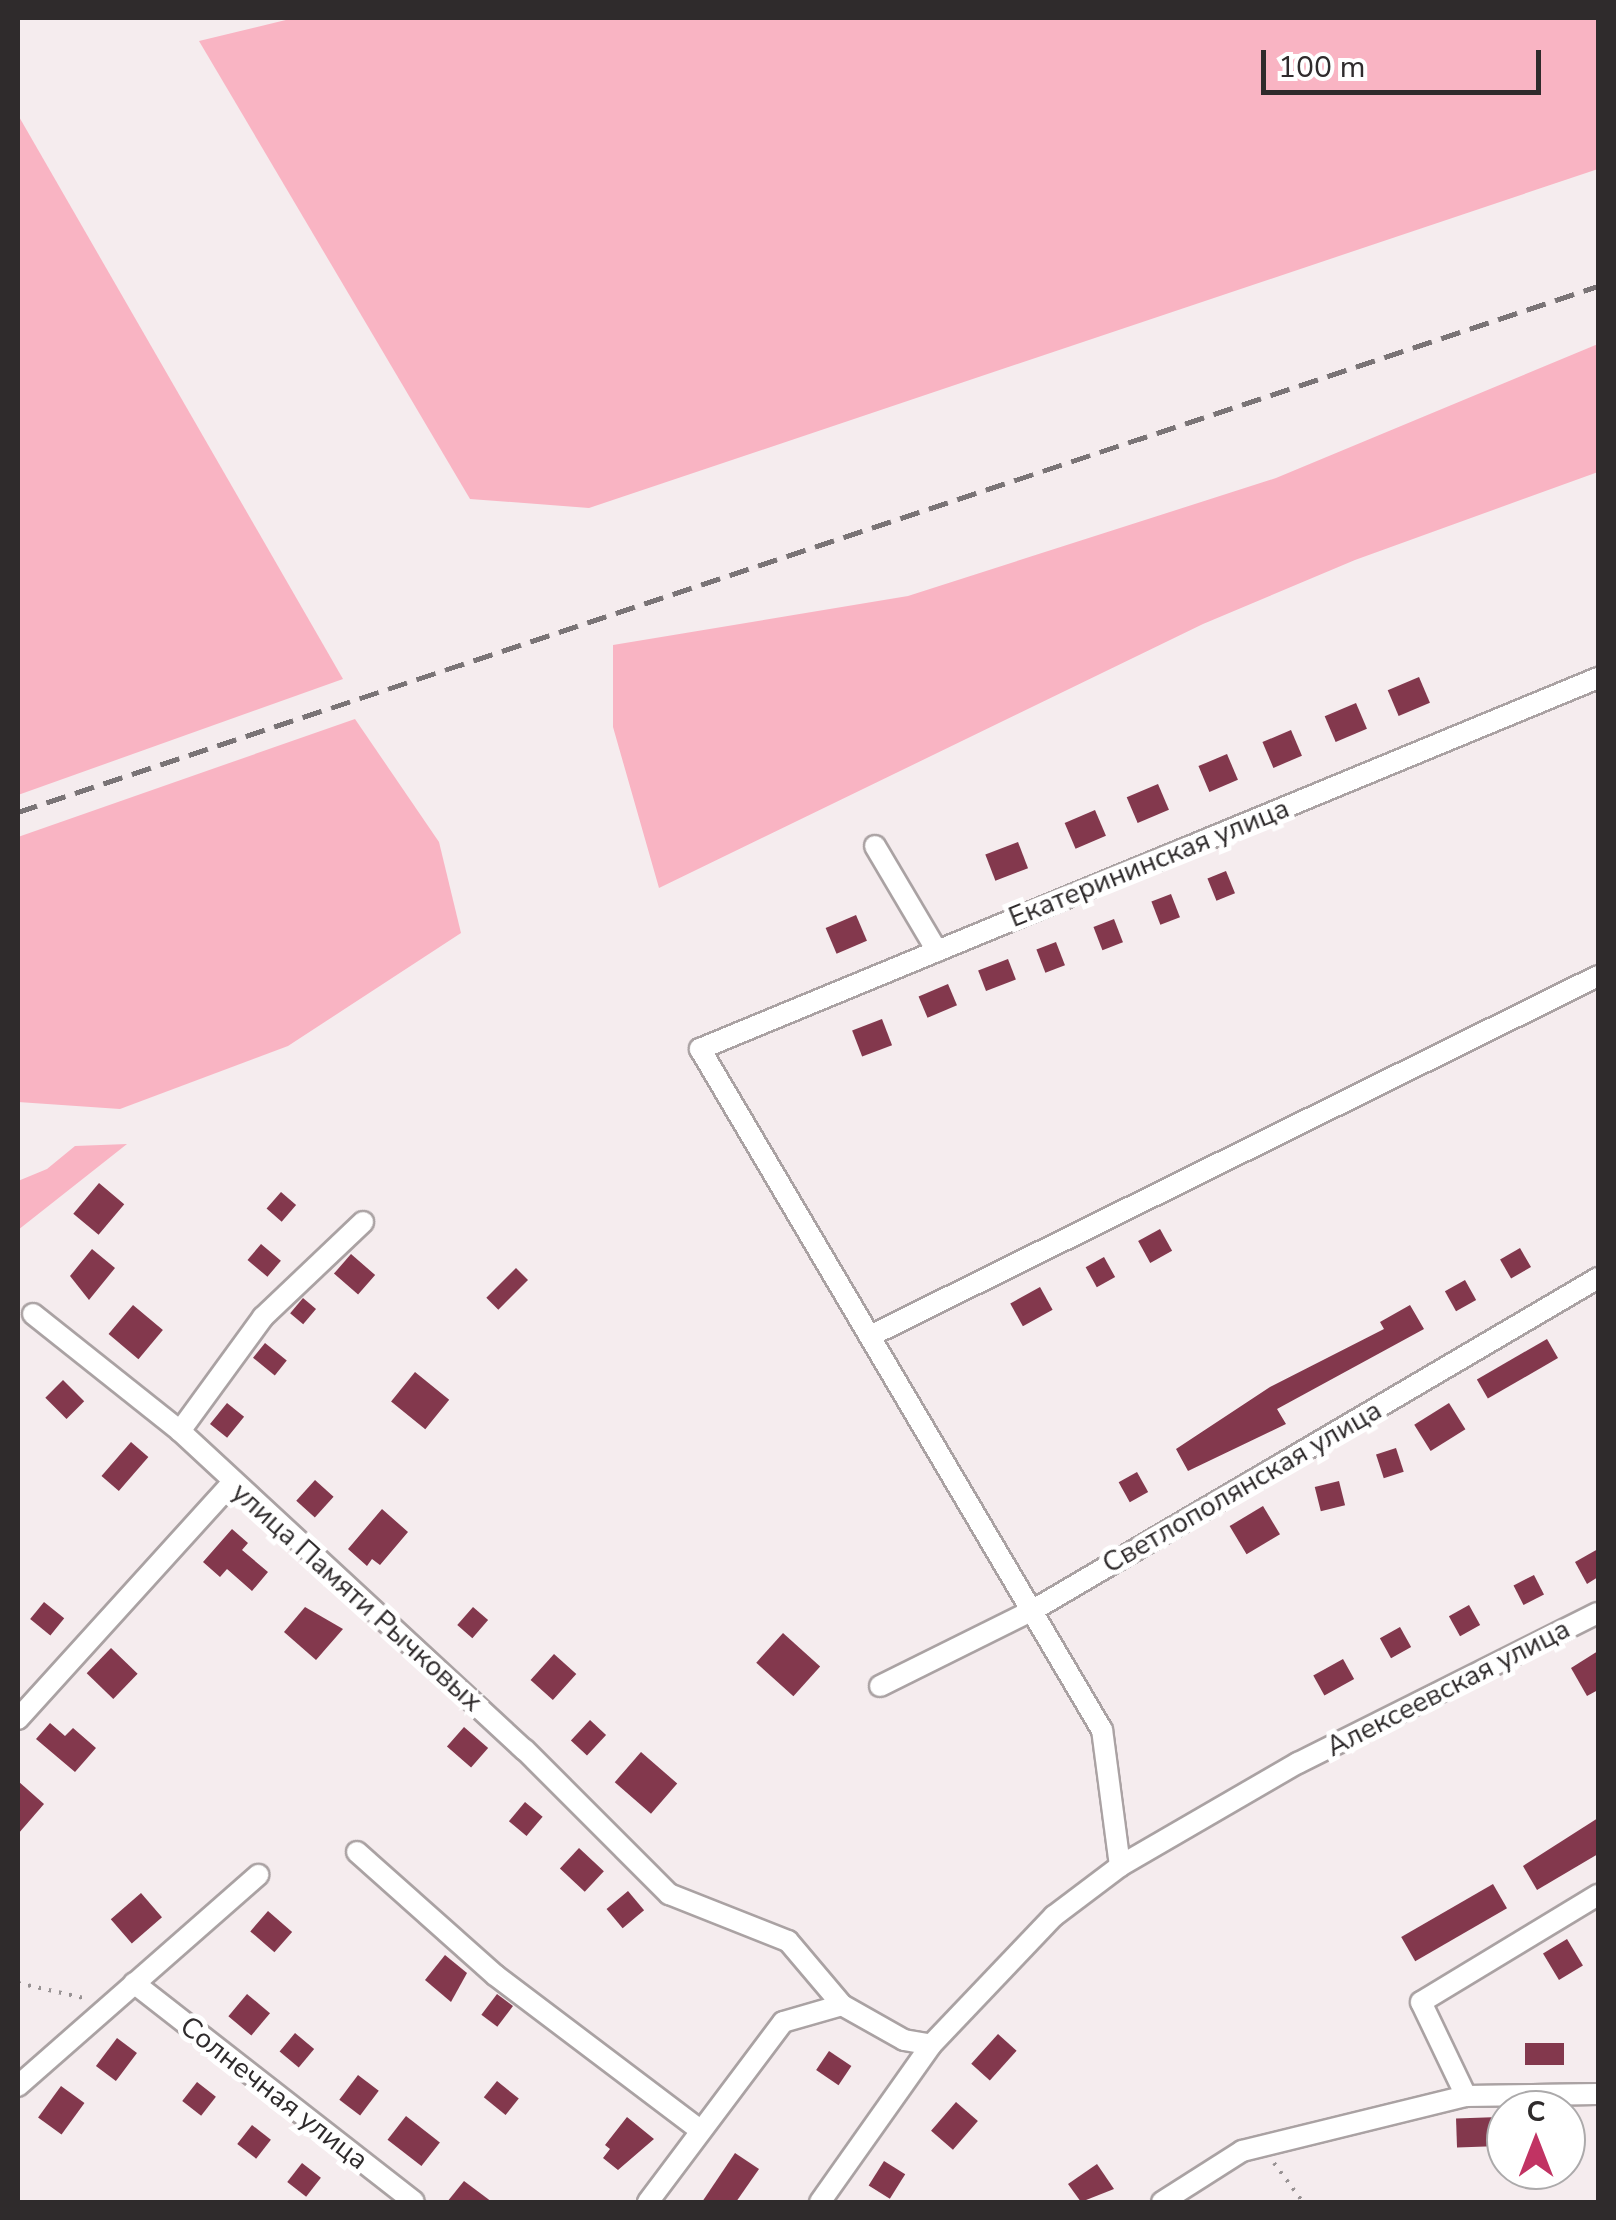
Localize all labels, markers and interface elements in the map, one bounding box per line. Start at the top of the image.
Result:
scale bar [1266,30,1546,92]
text: 100 m [1278,47,1365,88]
street label: Екатерининская улица [1004,791,1294,935]
street label: Светлополянская улица [1097,1393,1387,1581]
street label: улица Памяти Рычковых [225,1476,489,1718]
street label: Алексеевская улица [1321,1612,1575,1764]
street label: Солнечная улица [173,2009,375,2177]
north arrow [1486,2090,1586,2190]
text: С [1526,2093,1546,2131]

